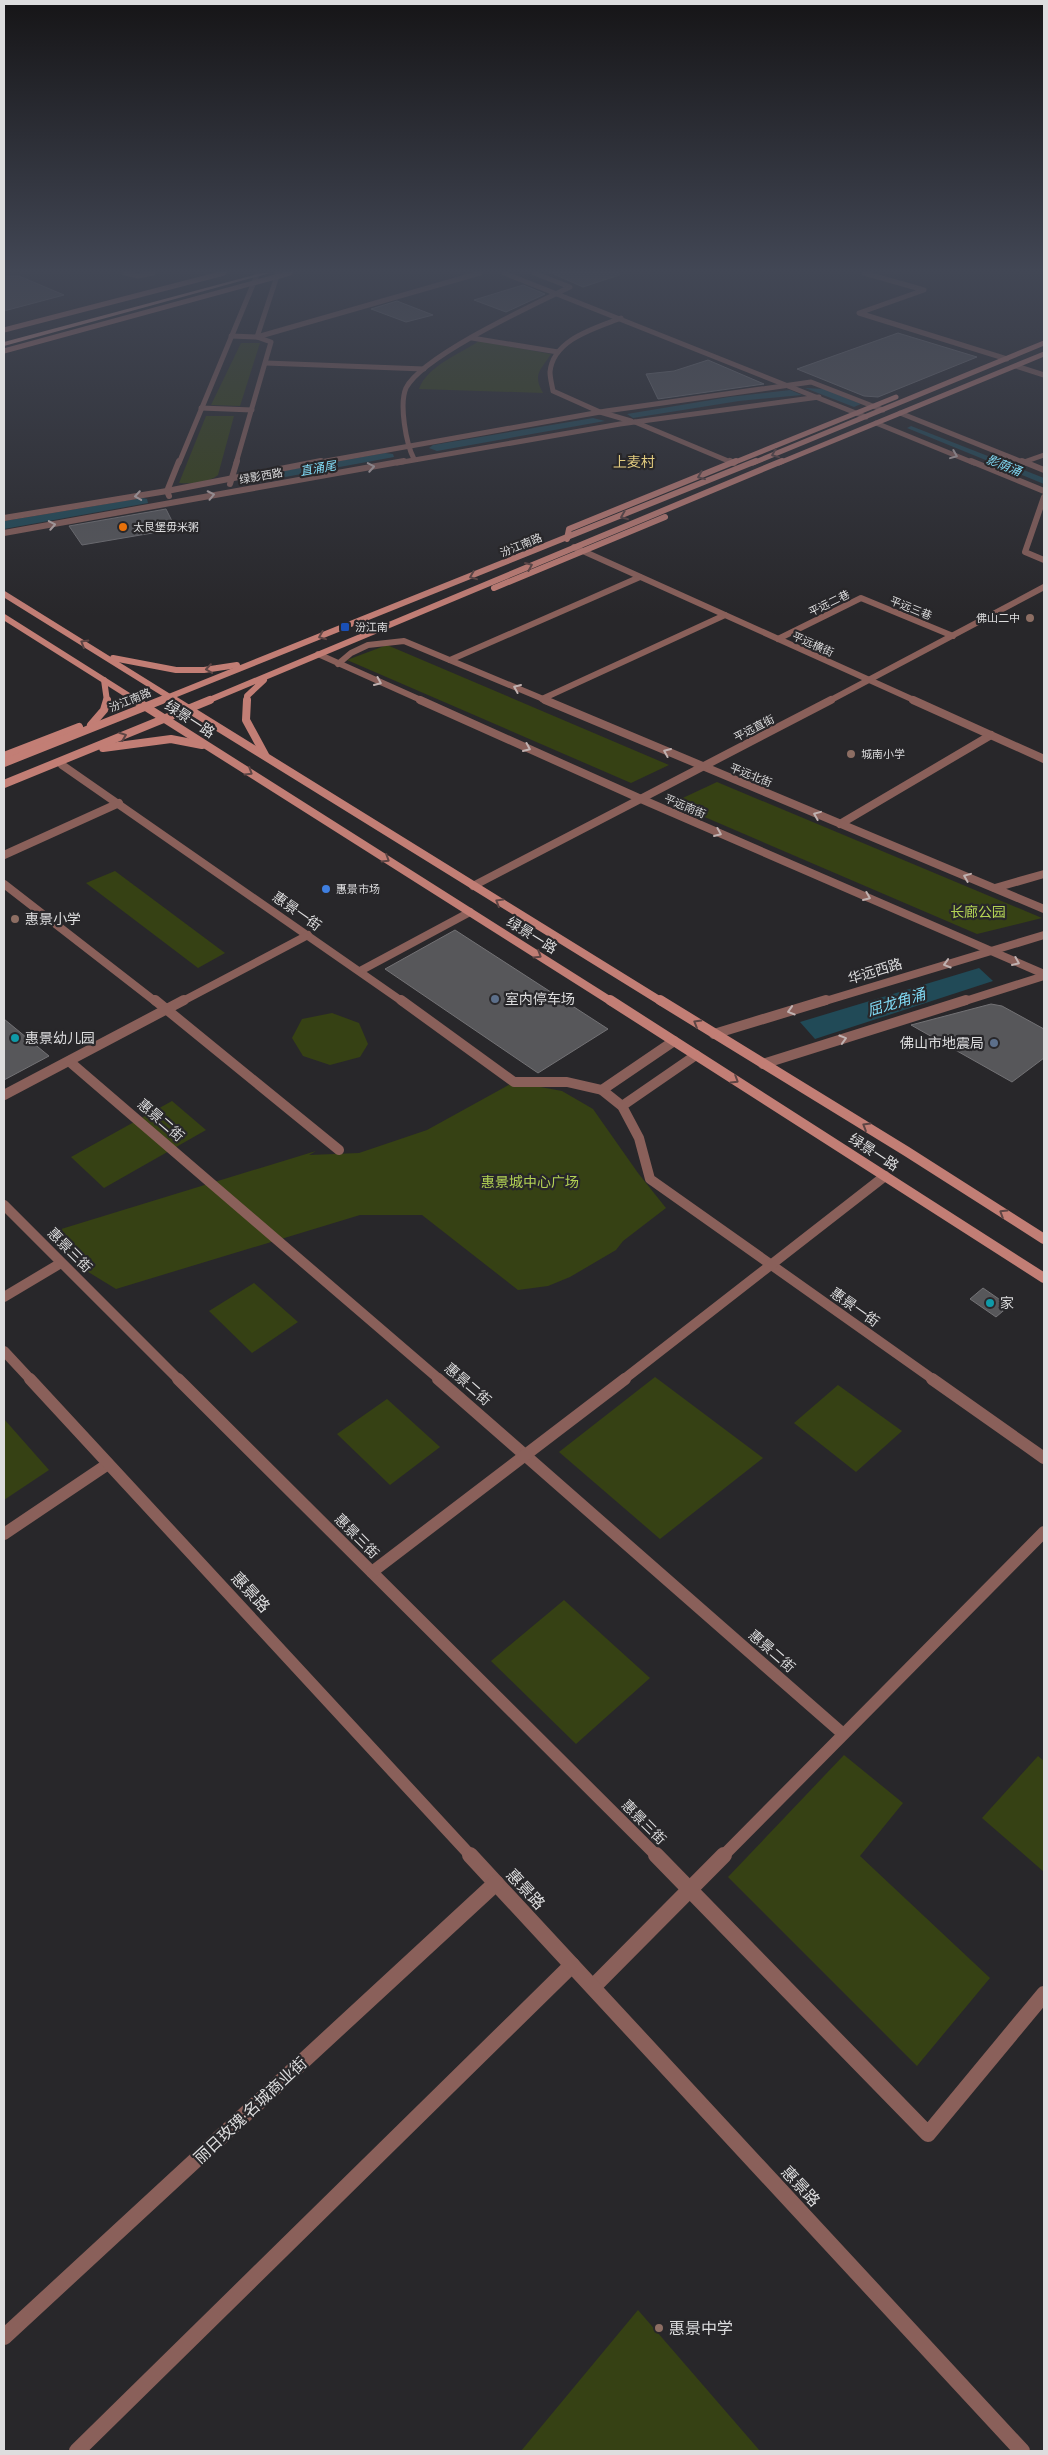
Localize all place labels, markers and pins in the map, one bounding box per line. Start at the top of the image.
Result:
place label: 太艮堡毋米粥 [133,520,199,534]
marker: 太艮堡毋米粥 [117,521,129,533]
place label: 佛山二中 [976,611,1020,625]
marker: 佛山二中 [1024,612,1036,624]
place label: 汾江南 [355,620,388,634]
marker: 汾江南 [339,621,351,633]
place label: 城南小学 [861,747,905,761]
marker: 城南小学 [845,748,857,760]
place label: 惠景市场 [336,882,380,896]
marker: 惠景市场 [320,883,332,895]
place label: 惠景小学 [25,910,81,928]
marker: 惠景小学 [9,913,21,925]
place label: 室内停车场 [505,990,575,1008]
marker: 室内停车场 [489,993,501,1005]
place label: 惠景幼儿园 [25,1029,95,1047]
marker: 惠景幼儿园 [9,1032,21,1044]
place label: 佛山市地震局 [900,1034,984,1052]
marker: 佛山市地震局 [988,1037,1000,1049]
place label: 家 [1000,1294,1014,1312]
marker: 家 [984,1297,996,1309]
place label: 惠景中学 [669,2318,733,2338]
marker: 惠景中学 [653,2322,665,2334]

